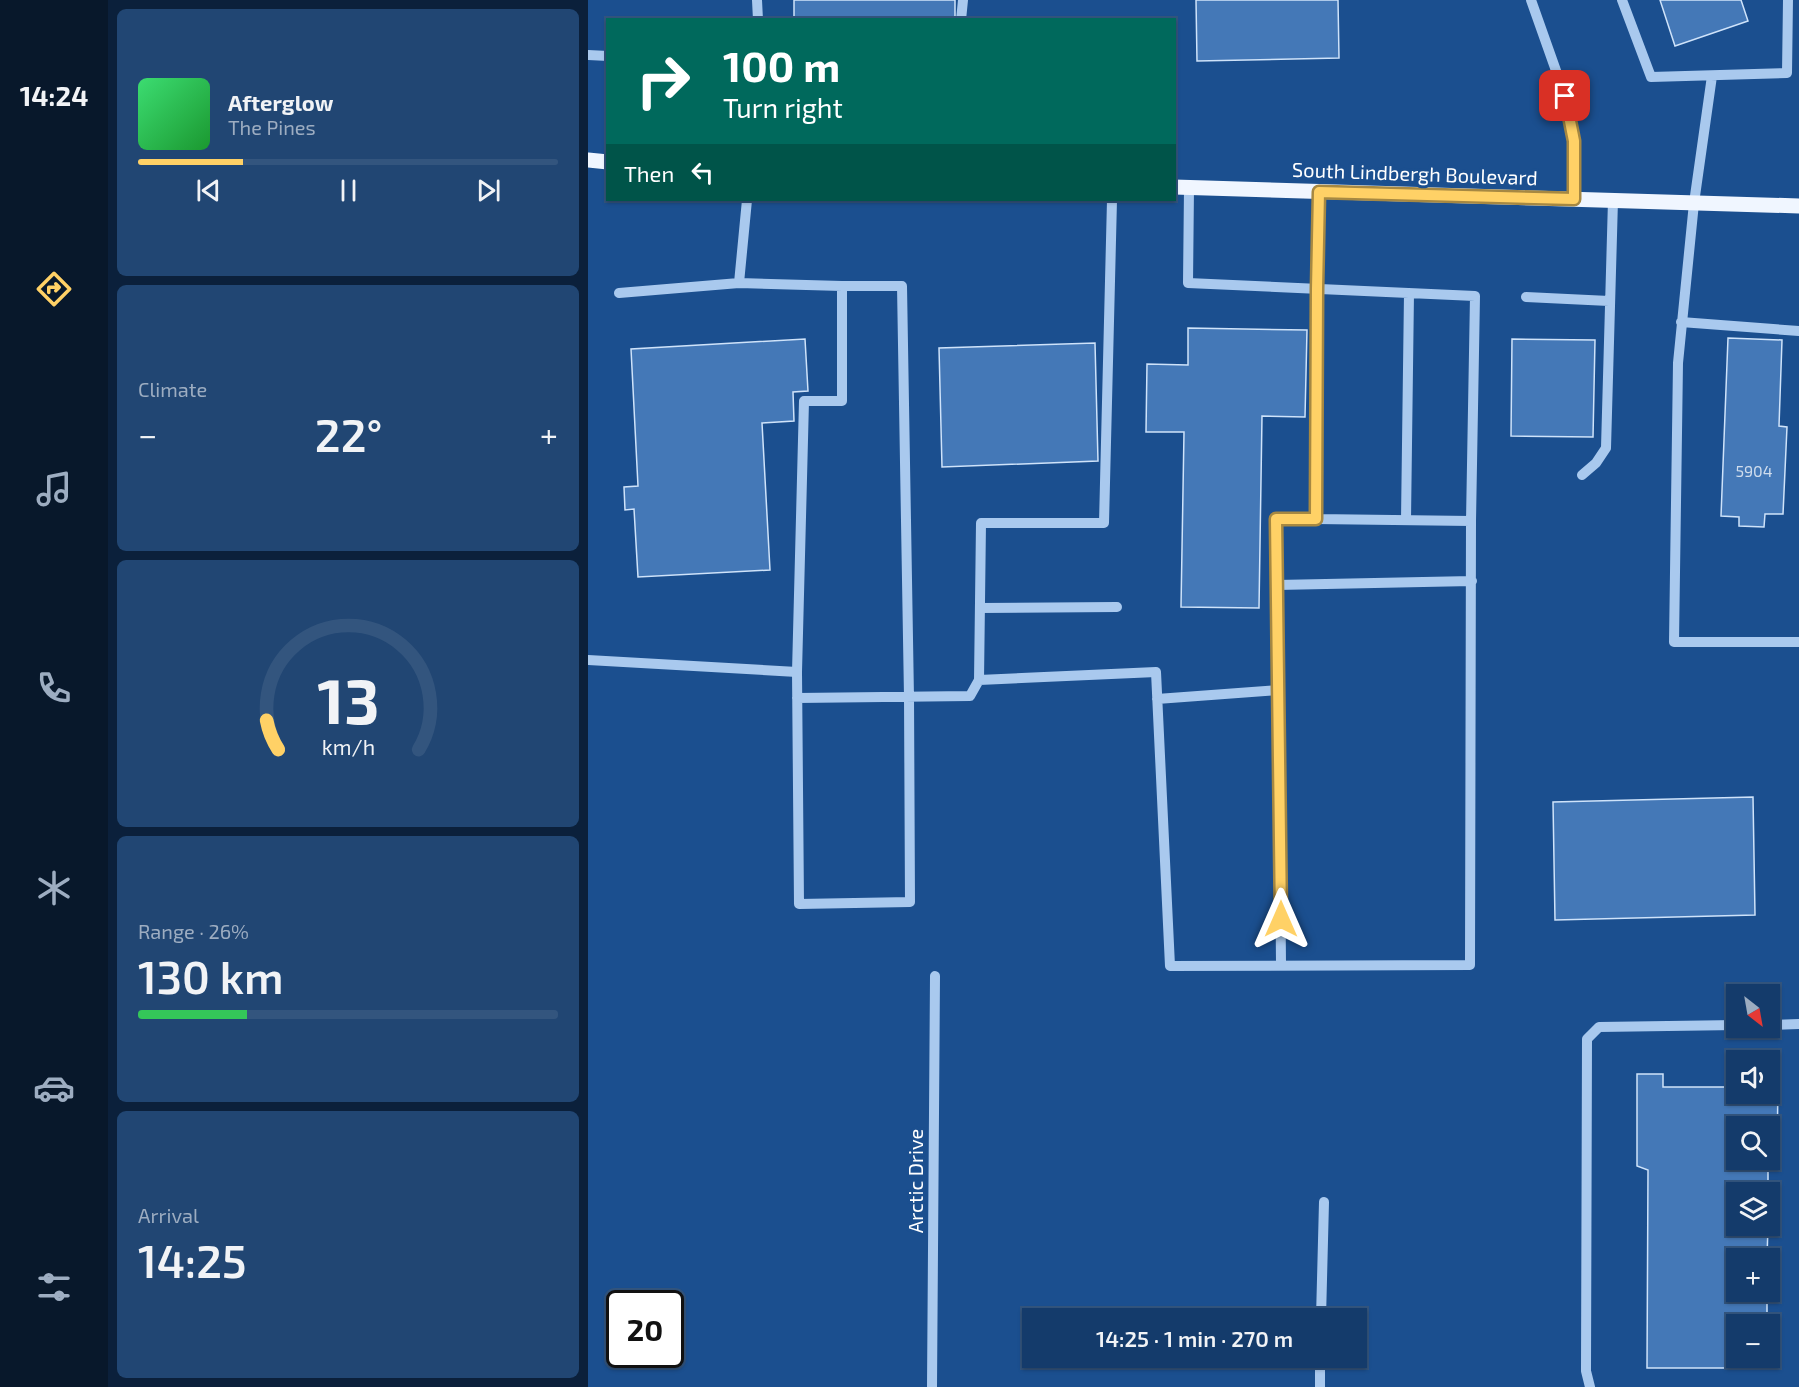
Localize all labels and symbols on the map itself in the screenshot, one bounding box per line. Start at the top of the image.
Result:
pin [1539,70,1590,121]
street label: South Lindbergh Boulevard [1292,157,1538,189]
house number: 5904 [1735,461,1773,480]
position arrow [1249,887,1313,951]
north arrow [1726,984,1780,1038]
street label: Arctic Drive [903,1129,927,1233]
speed limit sign: 20 [606,1290,684,1368]

